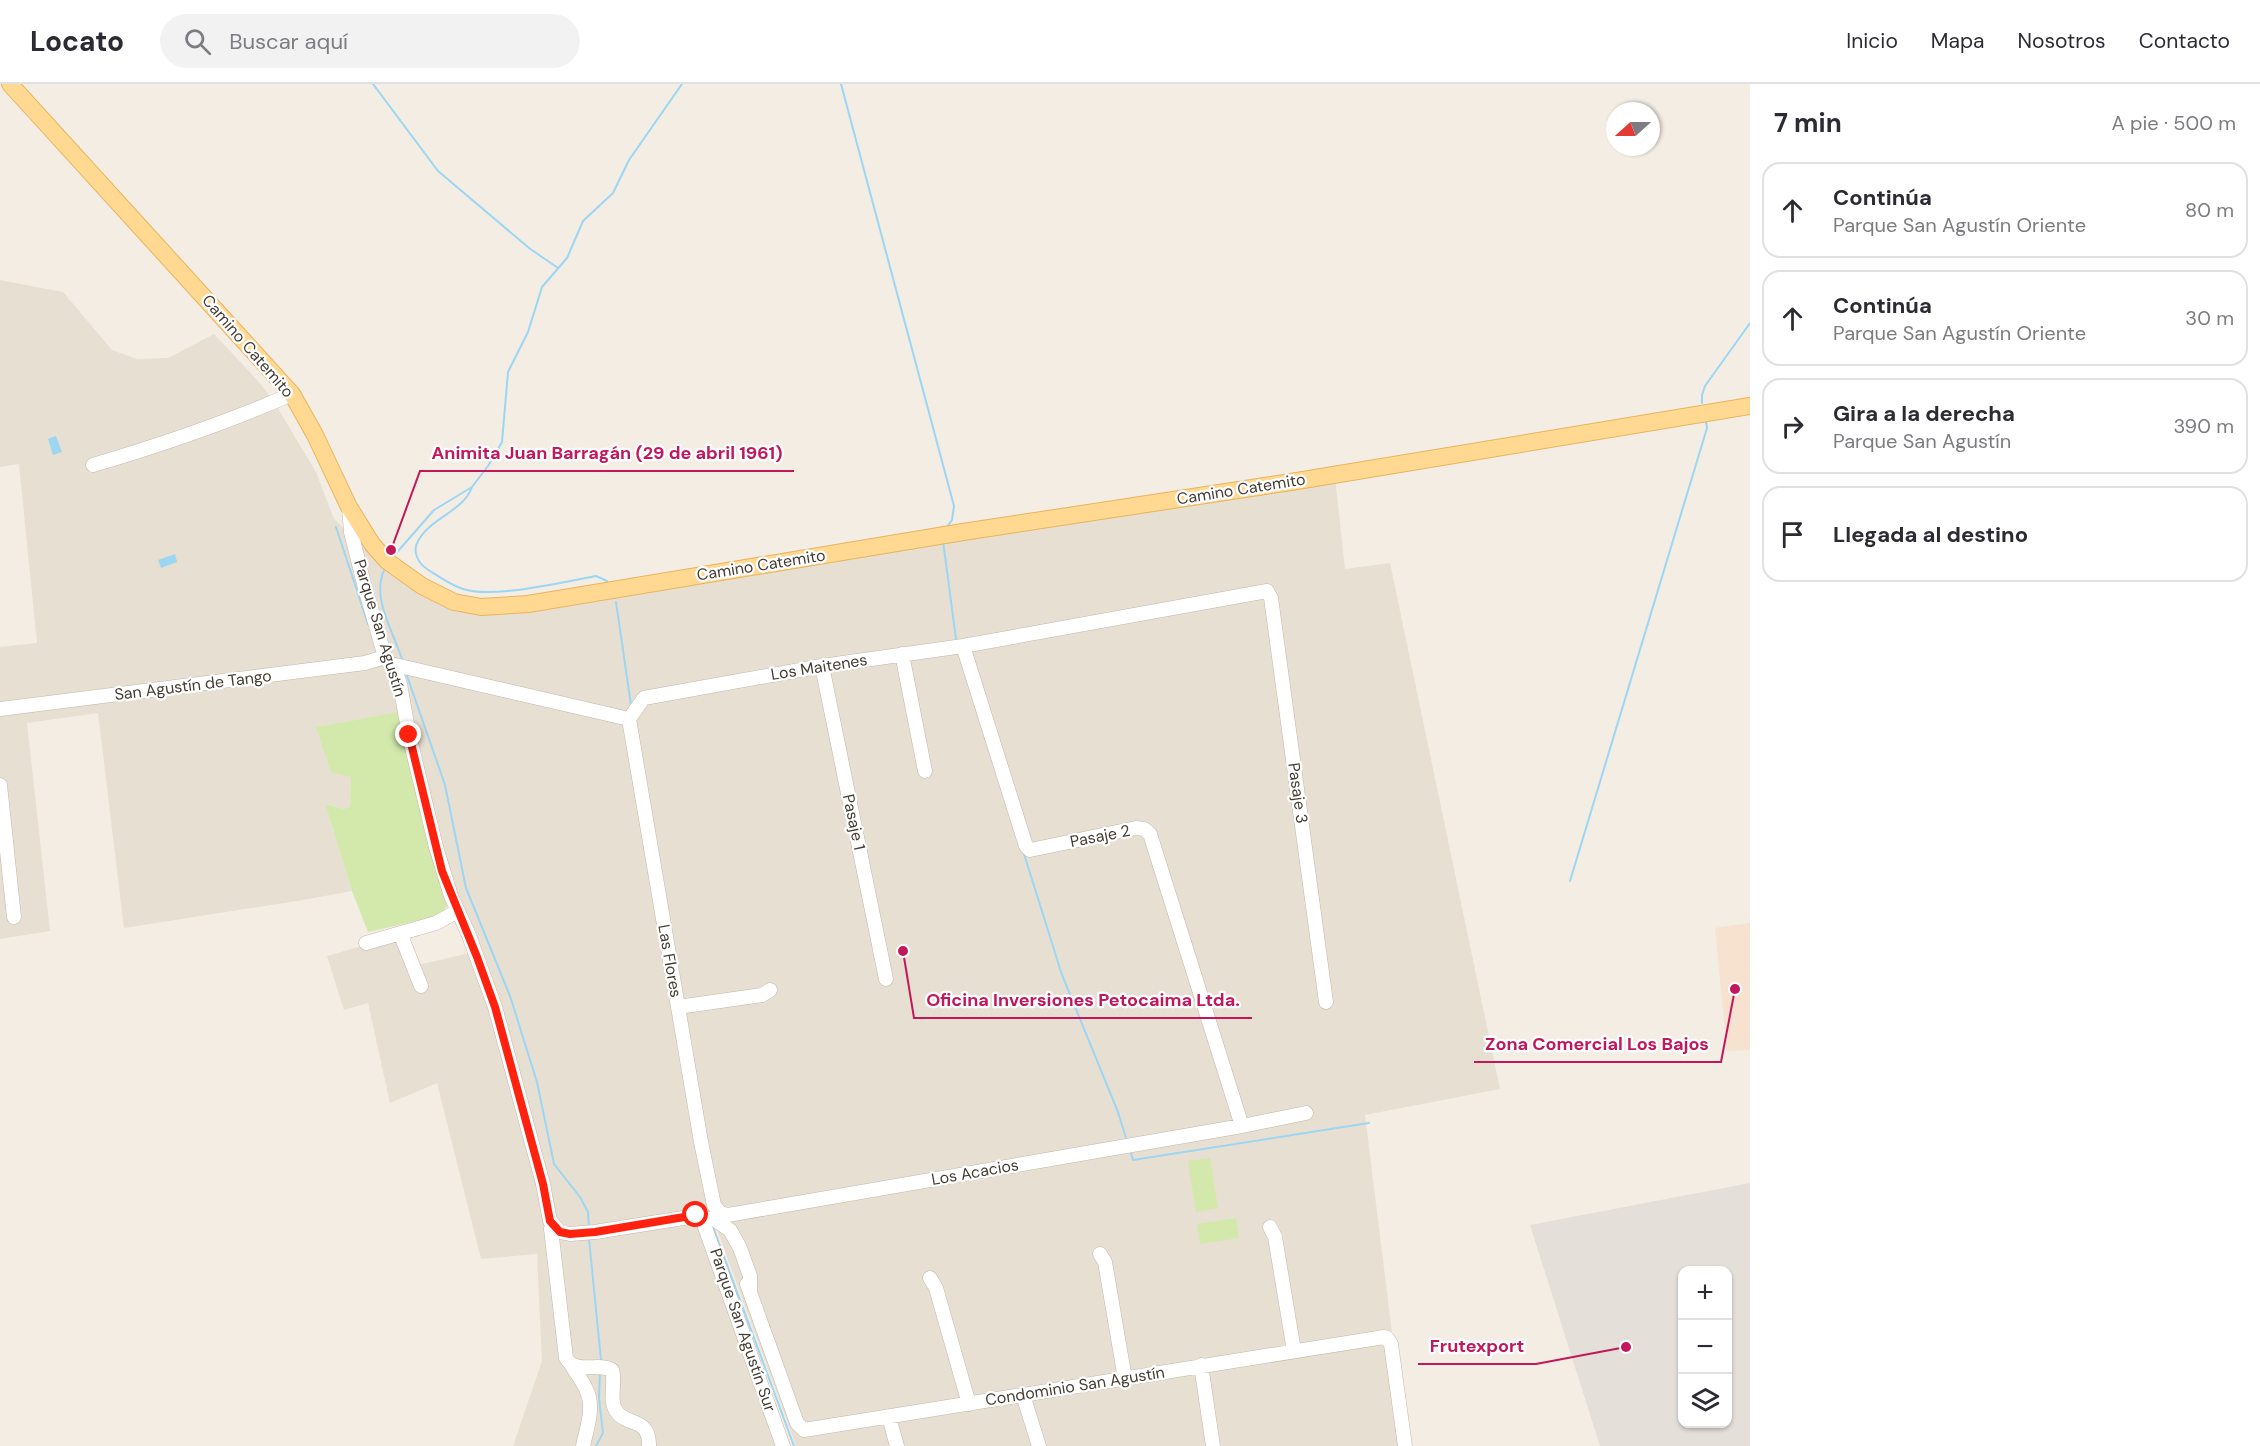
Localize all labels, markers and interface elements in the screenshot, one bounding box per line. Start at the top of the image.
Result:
search box [160,14,580,68]
text: Locato [30,23,124,60]
icon: search [181,25,214,58]
text: Buscar aquí [229,27,348,56]
text: Inicio [1846,27,1898,55]
text: Mapa [1931,27,1985,55]
text: Nosotros [2018,27,2106,55]
text: Contacto [2139,27,2230,55]
north arrow [1606,102,1660,156]
text: 7 min [1774,106,1842,140]
text: A pie · 500 m [2111,110,2236,136]
text: Continúa [1833,183,1932,212]
icon: ahead [1776,194,1809,227]
text: 80 m [2185,197,2234,223]
text: Parque San Agustín Oriente [1833,212,2086,238]
street label: Camino Catemito [197,290,299,402]
text: Continúa [1833,291,1932,320]
icon: ahead [1776,302,1809,335]
text: 30 m [2185,305,2234,331]
text: Parque San Agustín Oriente [1833,320,2086,346]
text: Gira a la derecha [1833,399,2015,428]
icon: right [1776,410,1809,443]
text: 390 m [2173,413,2234,439]
text: Parque San Agustín [1833,428,2011,454]
callout: Animita Juan Barragán (29 de abril 1961) [420,435,794,471]
text: Animita Juan Barragán (29 de abril 1961) [432,441,782,465]
street label: Camino Catemito [1175,468,1307,510]
icon: arrive [1776,518,1809,551]
text: Llegada al destino [1833,520,2028,549]
street label: Camino Catemito [695,544,827,586]
street label: Parque San Agustín [349,557,411,699]
street label: Los Maitenes [769,649,869,685]
street label: San Agustín de Tango [113,665,273,705]
route end [395,721,421,747]
street label: Pasaje 3 [1283,761,1313,825]
street label: Pasaje 1 [838,792,870,852]
street label: Pasaje 2 [1068,820,1132,852]
street label: Las Flores [653,923,687,999]
callout: Oficina Inversiones Petocaima Ltda. [914,982,1252,1018]
text: Oficina Inversiones Petocaima Ltda. [926,988,1240,1012]
callout: Zona Comercial Los Bajos [1474,1026,1721,1062]
text: Zona Comercial Los Bajos [1485,1032,1709,1056]
street label: Los Acacios [930,1154,1020,1190]
route start [682,1201,708,1227]
street label: Parque San Agustín Sur [705,1246,781,1414]
map controls [1678,1266,1732,1428]
button: + [1678,1266,1732,1320]
button: − [1678,1320,1732,1374]
callout: Frutexport [1418,1328,1536,1364]
text: Frutexport [1430,1334,1524,1358]
street label: Condominio San Agustín [984,1361,1166,1411]
button: layers [1678,1374,1732,1428]

